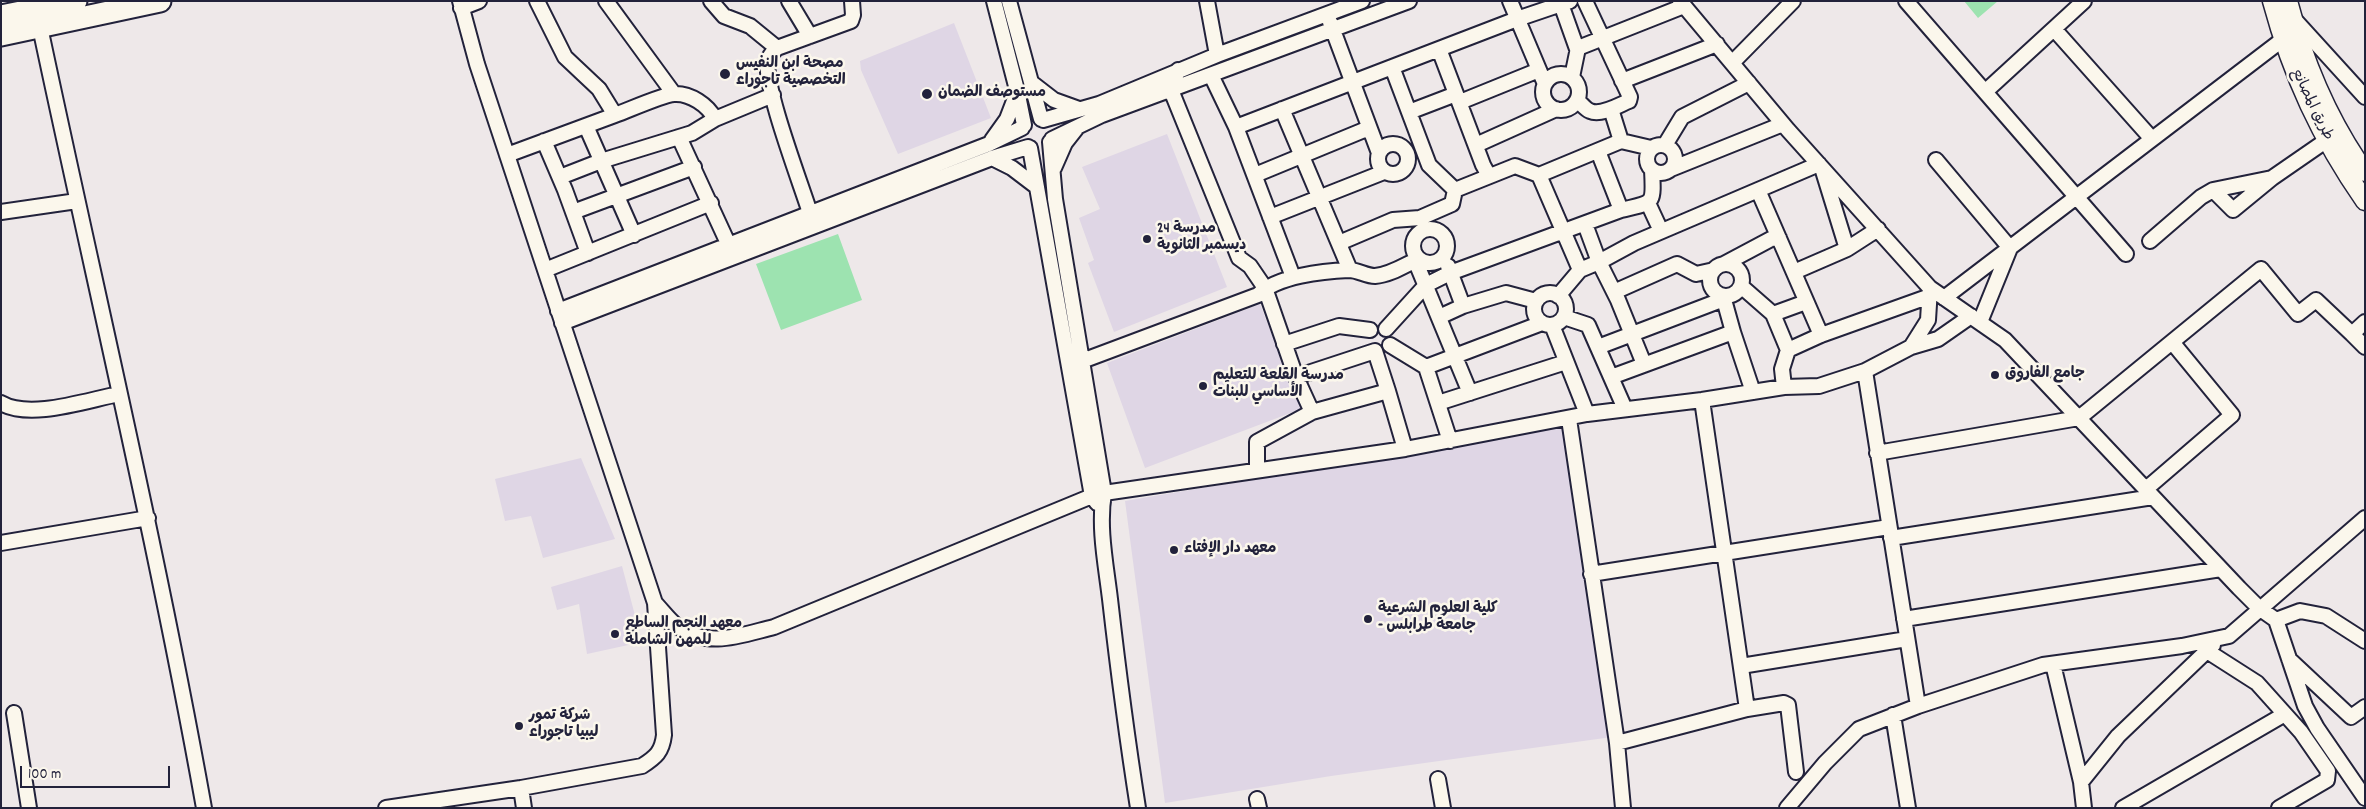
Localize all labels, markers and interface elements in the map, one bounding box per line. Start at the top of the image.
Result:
place label: مصحة ابن النفيس التخصصية تاجوراء [736,56,845,91]
street label: طريق المصانع [2286,66,2336,144]
marker: مصحة ابن النفيس التخصصية تاجوراء [718,67,732,81]
place label: مستوصف الضمان [938,85,1046,103]
marker: مستوصف الضمان [920,87,934,101]
place label: مدرسة 24 ديسمبر الثانوية [1157,221,1246,256]
marker: مدرسة 24 ديسمبر الثانوية [1141,233,1153,245]
place label: جامع الفاروق [2005,366,2085,384]
place label: مدرسة القلعة للتعليم الأساسي للبنات [1213,368,1344,403]
marker: جامع الفاروق [1989,369,2001,381]
marker: مدرسة القلعة للتعليم الأساسي للبنات [1197,380,1209,392]
place label: معهد دار الإفتاء [1184,541,1276,559]
marker: معهد دار الإفتاء [1168,544,1180,556]
place label: كلية العلوم الشرعية - جامعة طرابلس [1378,601,1498,636]
marker: كلية العلوم الشرعية - جامعة طرابلس [1362,613,1374,625]
place label: معهد النجم الساطع للمهن الشاملة [625,616,742,651]
marker: معهد النجم الساطع للمهن الشاملة [609,628,621,640]
place label: شركة تمور ليبيا تاجوراء [529,708,598,743]
marker: شركة تمور ليبيا تاجوراء [513,720,525,732]
scale bar [22,756,172,788]
text: 100 m [28,764,61,786]

